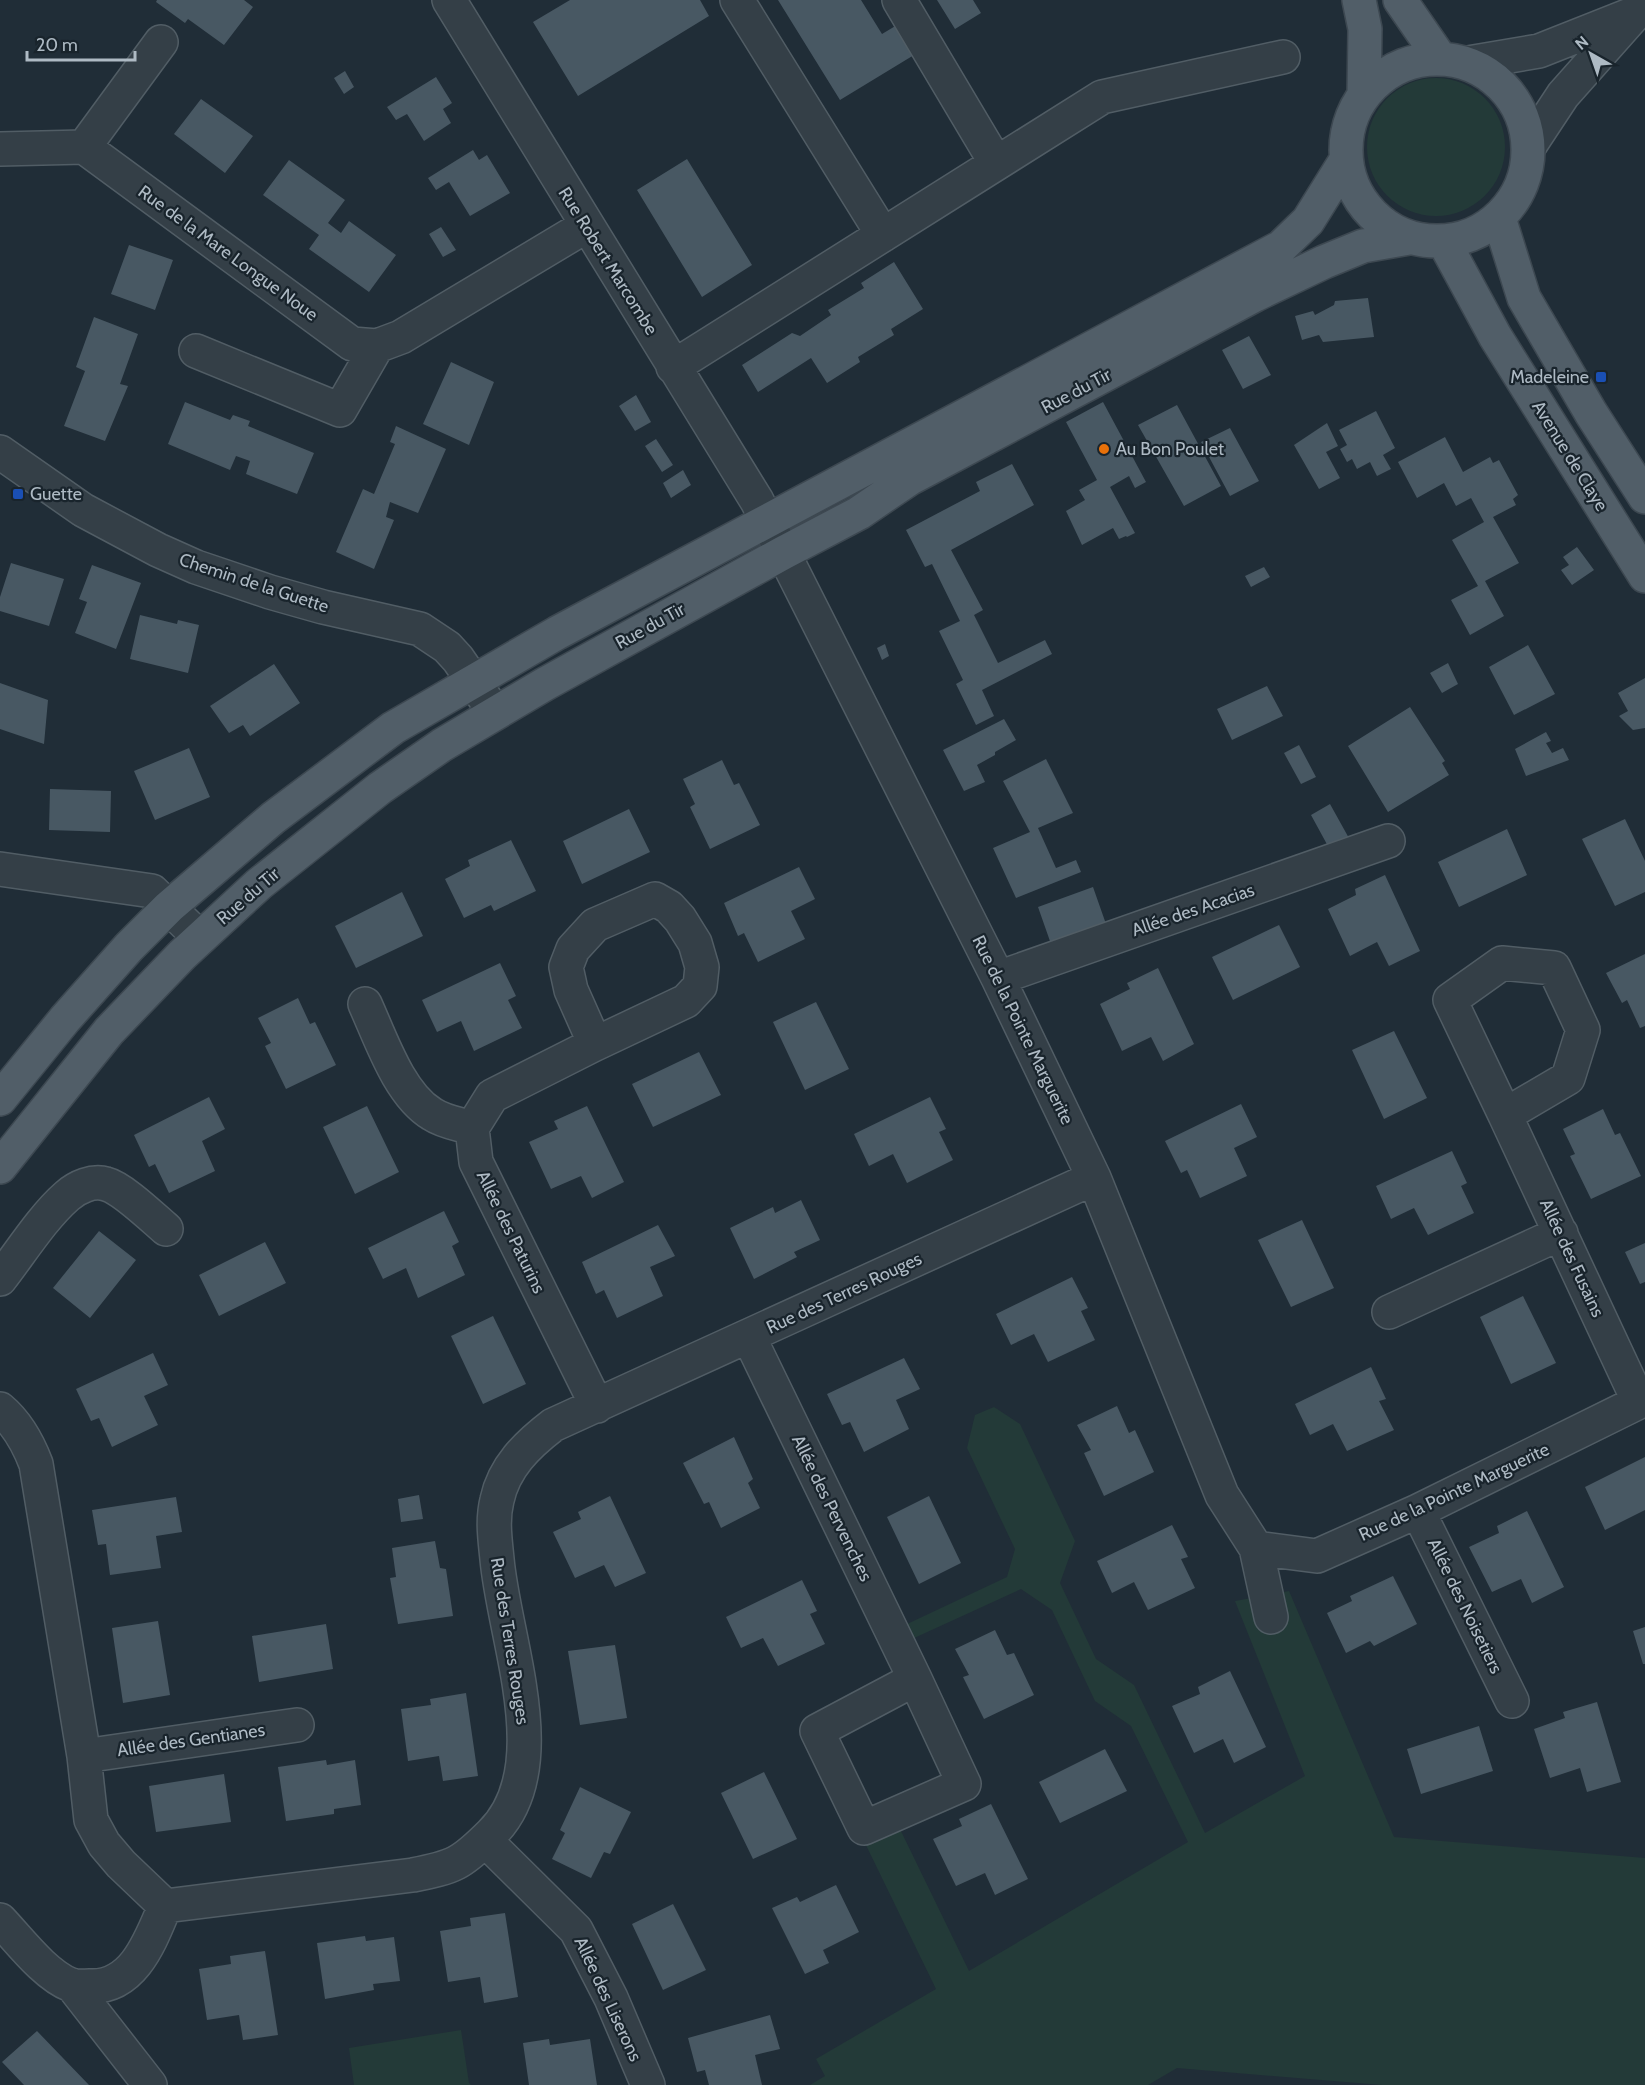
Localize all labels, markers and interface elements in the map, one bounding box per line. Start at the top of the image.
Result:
scale bar [27,24,135,62]
north arrow [1561,24,1621,84]
text: N [1571,32,1592,54]
text: 20 m [36,34,78,56]
street label: Rue de la Mare Longue Noue [134,180,322,326]
street label: Rue Robert Marcombe [554,183,662,339]
street label: Rue du Tir [1037,363,1115,418]
place label: Madeleine [1510,366,1589,388]
marker: Madeleine [1594,370,1608,384]
street label: Avenue de Claye [1527,397,1613,515]
place label: Au Bon Poulet [1116,438,1224,460]
marker: Au Bon Poulet [1097,442,1111,456]
place label: Guette [30,483,82,505]
marker: Guette [11,487,25,501]
street label: Chemin de la Guette [176,548,332,618]
street label: Rue du Tir [612,598,689,654]
street label: Rue du Tir [212,863,284,929]
street label: Allée des Acacias [1129,879,1257,941]
street label: Rue de la Pointe Marguerite [968,932,1078,1128]
street label: Allée des Paturins [472,1167,550,1297]
street label: Allée des Fusains [1535,1195,1609,1321]
street label: Rue des Terres Rouges [763,1247,925,1339]
street label: Allée des Pervenches [787,1431,877,1585]
street label: Rue de la Pointe Marguerite [1355,1438,1553,1546]
street label: Allée des Noisetiers [1423,1535,1507,1677]
street label: Rue des Terres Rouges [486,1556,534,1726]
street label: Allée des Gentianes [116,1719,266,1761]
street label: Allée des Liserons [570,1933,646,2065]

